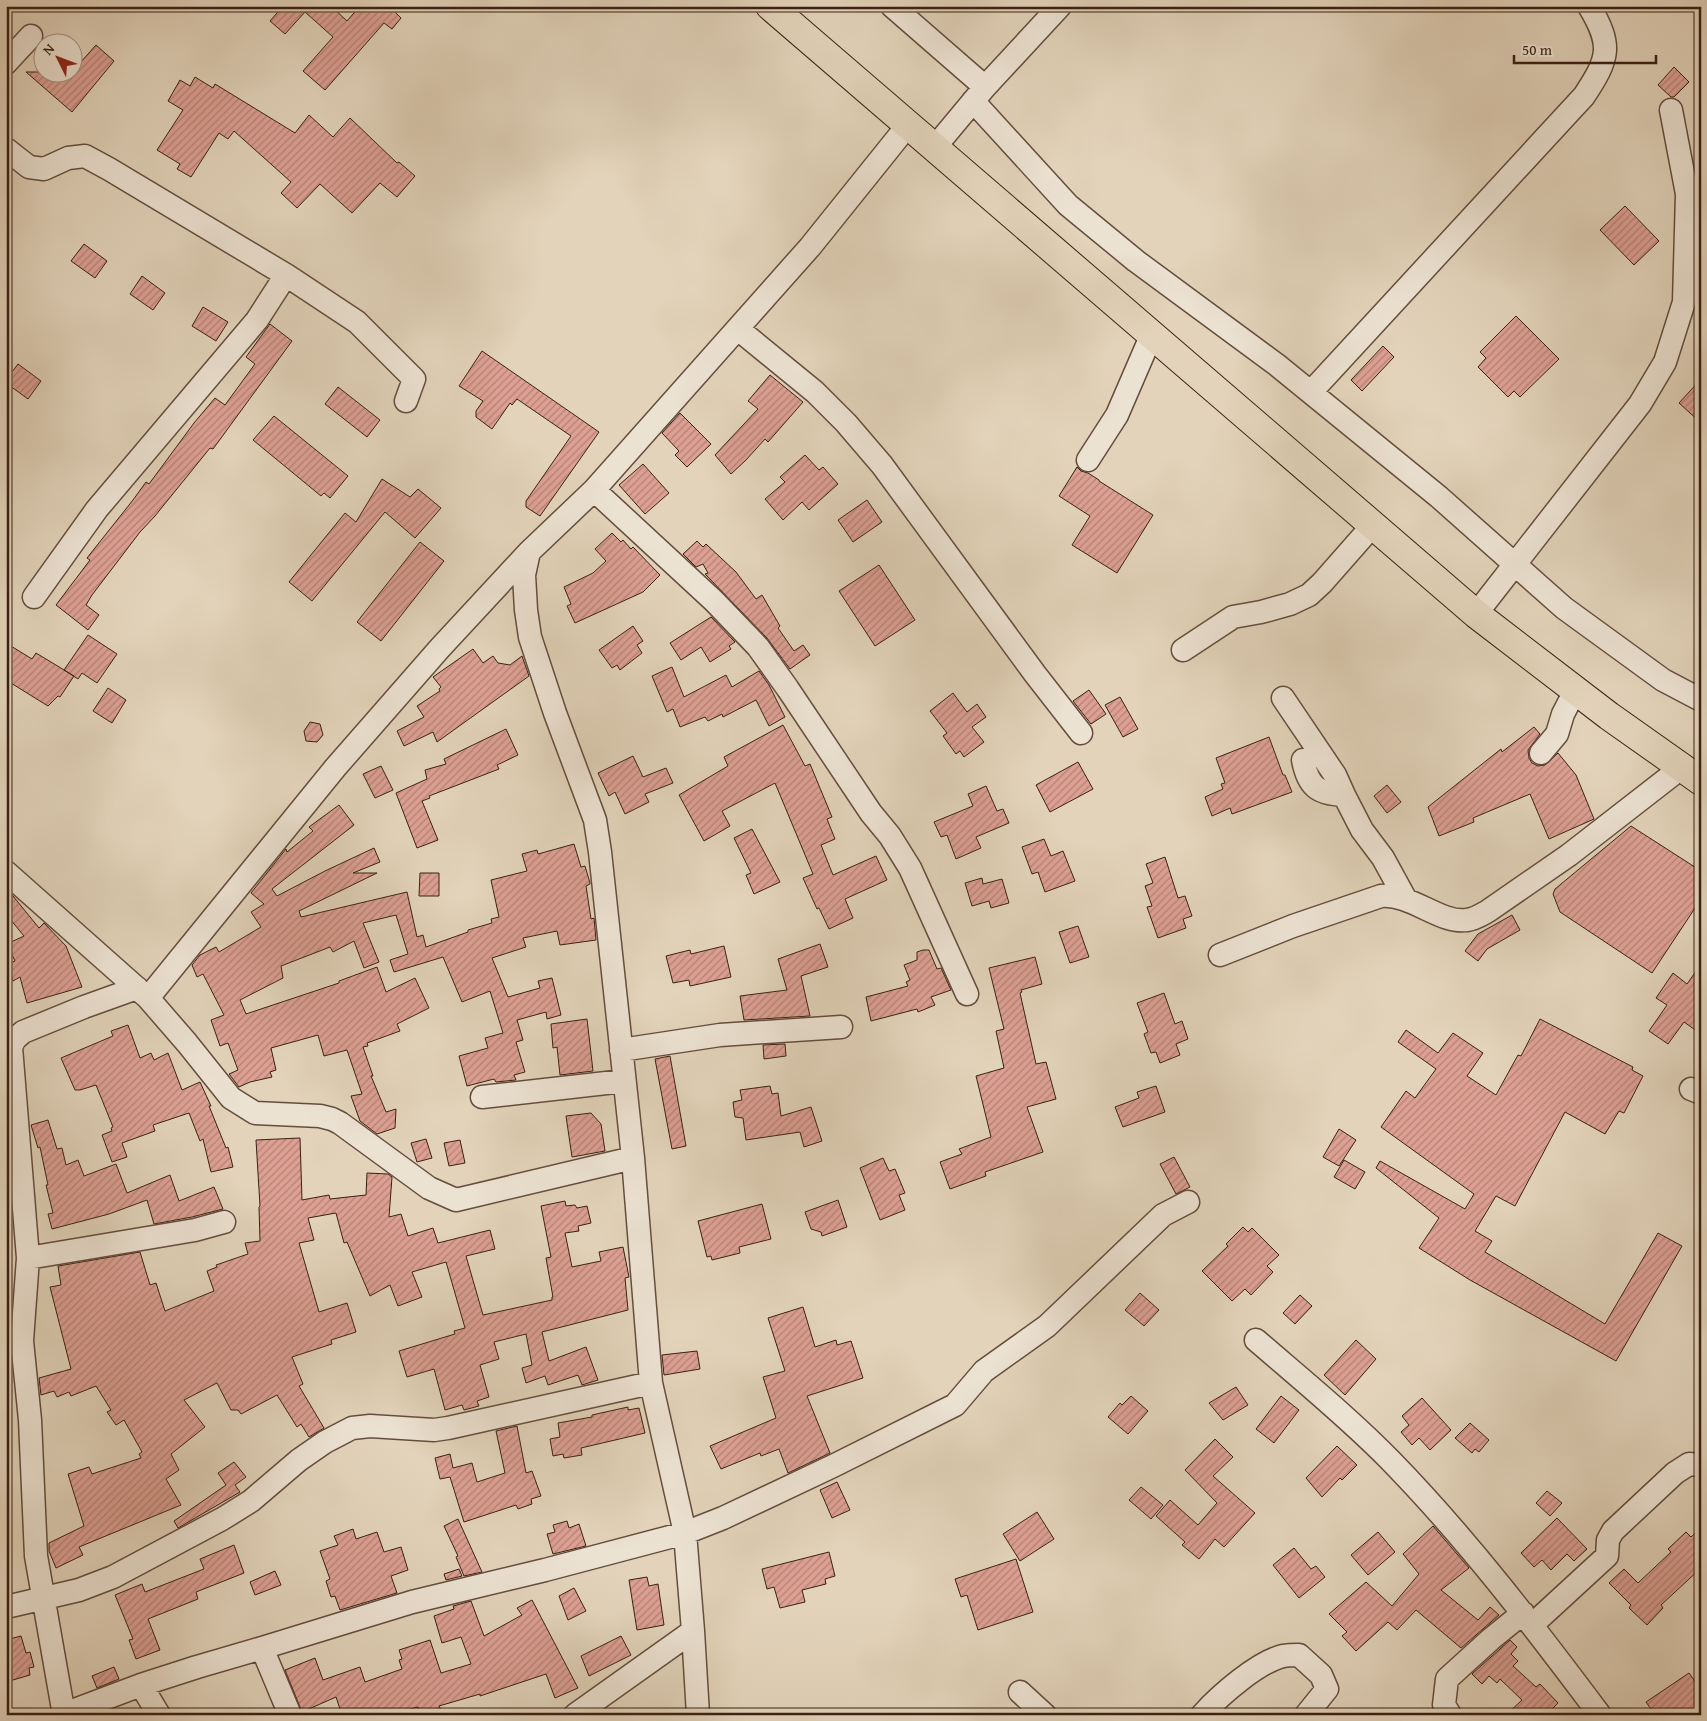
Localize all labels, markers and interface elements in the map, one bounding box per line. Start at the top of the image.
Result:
north arrow [32,32,82,82]
scale bar [1514,32,1657,64]
text: N [38,39,59,59]
text: 50 m [1522,39,1553,60]

